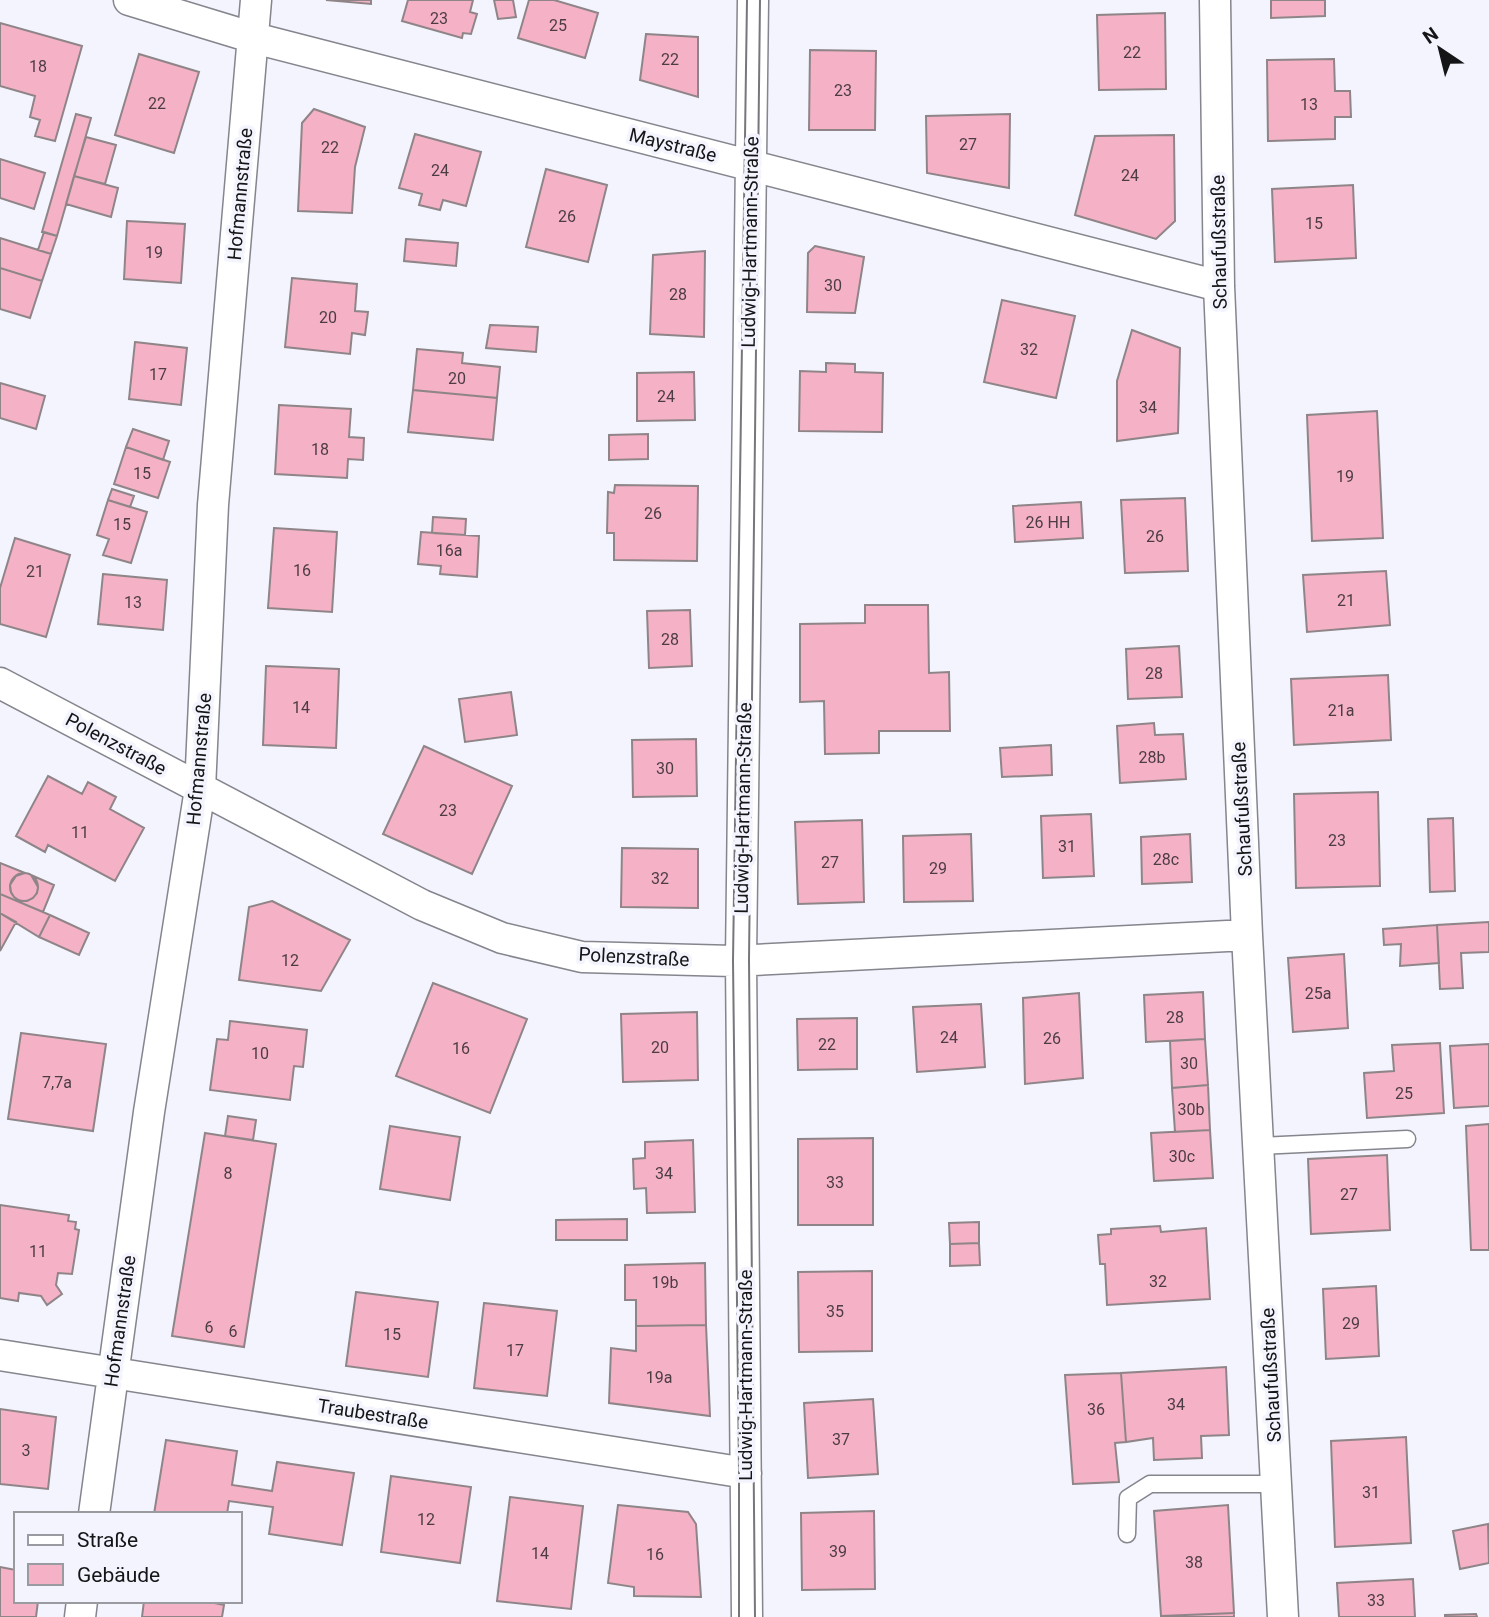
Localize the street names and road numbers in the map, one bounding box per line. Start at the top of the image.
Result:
street label: Maystraße [627,123,719,167]
street label: Hofmannstraße [223,127,257,261]
street label: Ludwig-Hartmann-Straße [737,136,763,348]
street label: Schaufußstraße [1206,174,1232,310]
street label: Hofmannstraße [182,692,216,826]
street label: Ludwig-Hartmann-Straße [730,702,756,914]
street label: Polenzstraße [62,708,170,780]
street label: Schaufußstraße [1227,741,1257,877]
street label: Polenzstraße [578,943,690,971]
street label: Hofmannstraße [99,1254,141,1388]
street label: Ludwig-Hartmann-Straße [734,1269,757,1481]
street label: Schaufußstraße [1256,1307,1286,1443]
street label: Traubestraße [316,1394,430,1434]

